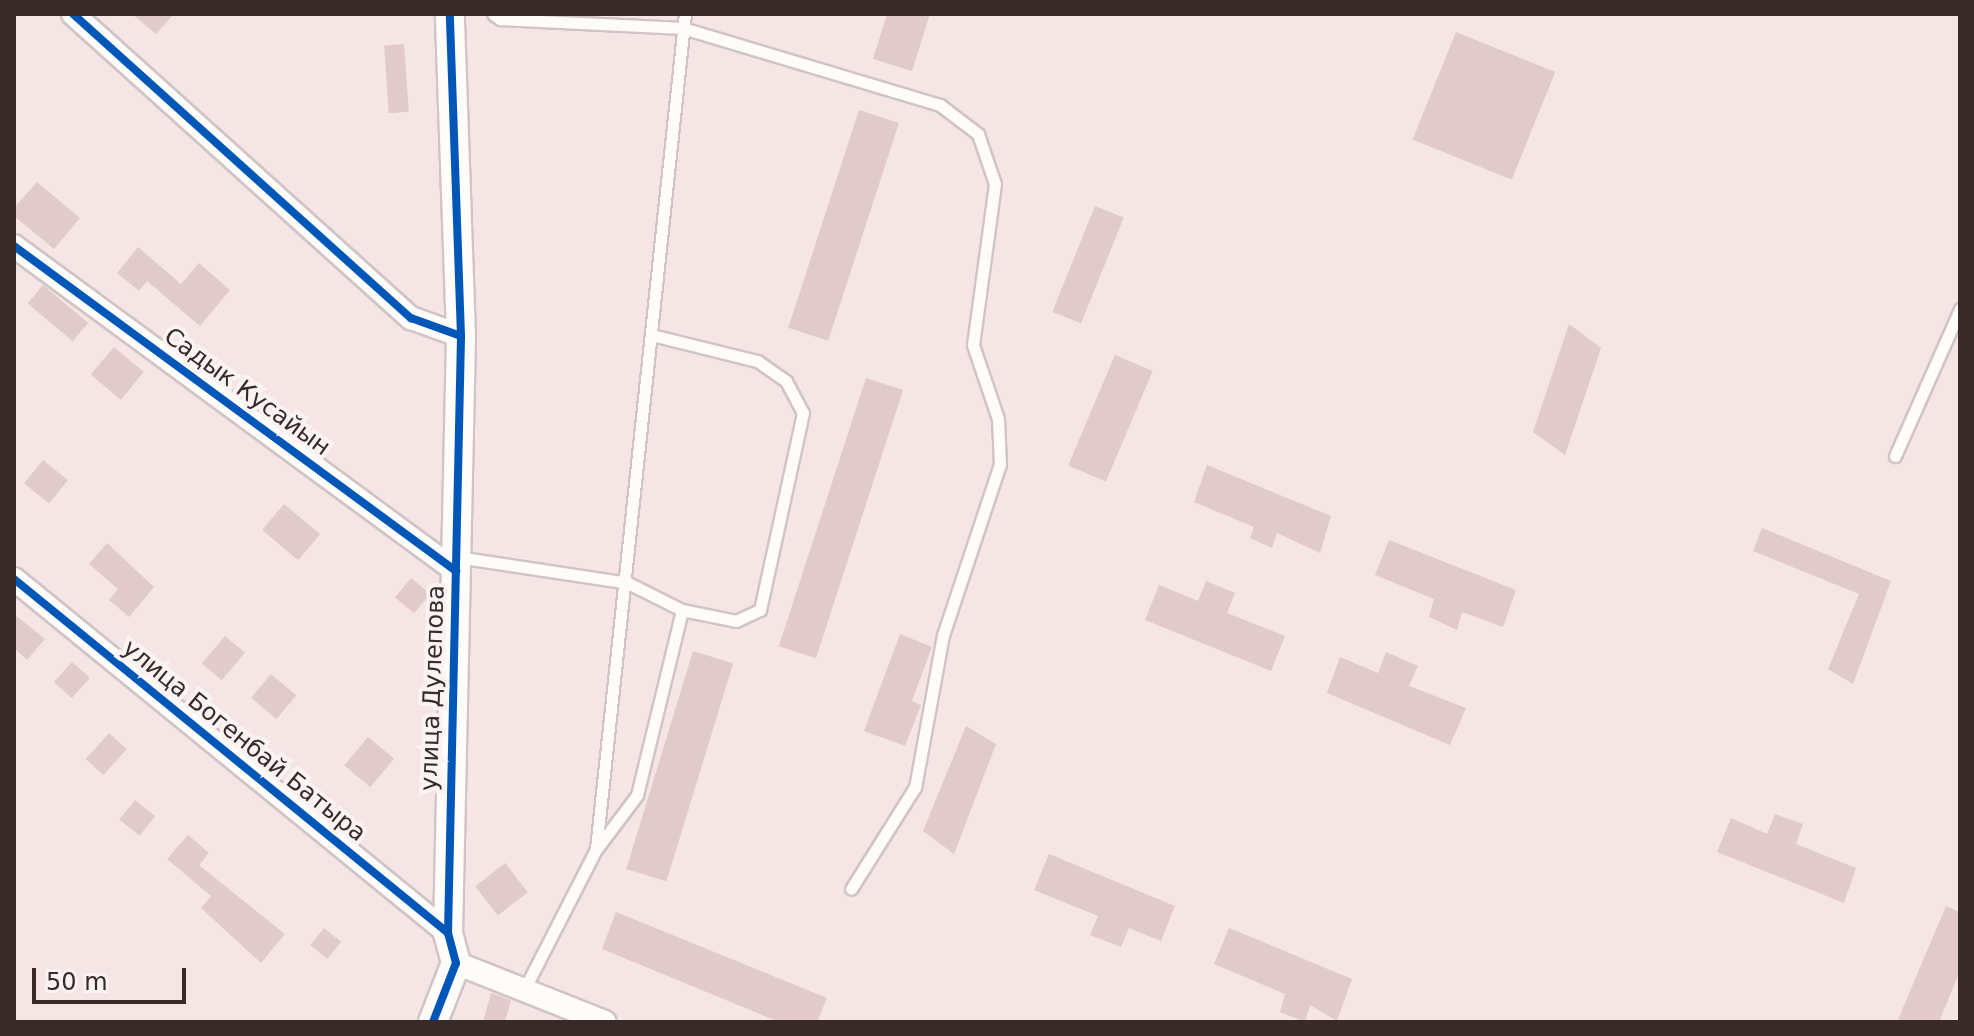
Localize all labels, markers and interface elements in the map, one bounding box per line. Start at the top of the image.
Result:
street label: Садык Кусайын [158,322,336,462]
street label: улица Дулепова [415,585,451,791]
street label: улица Богенбай Батыра [116,634,372,848]
scale bar [36,952,190,1002]
text: 50 m [46,968,108,996]

